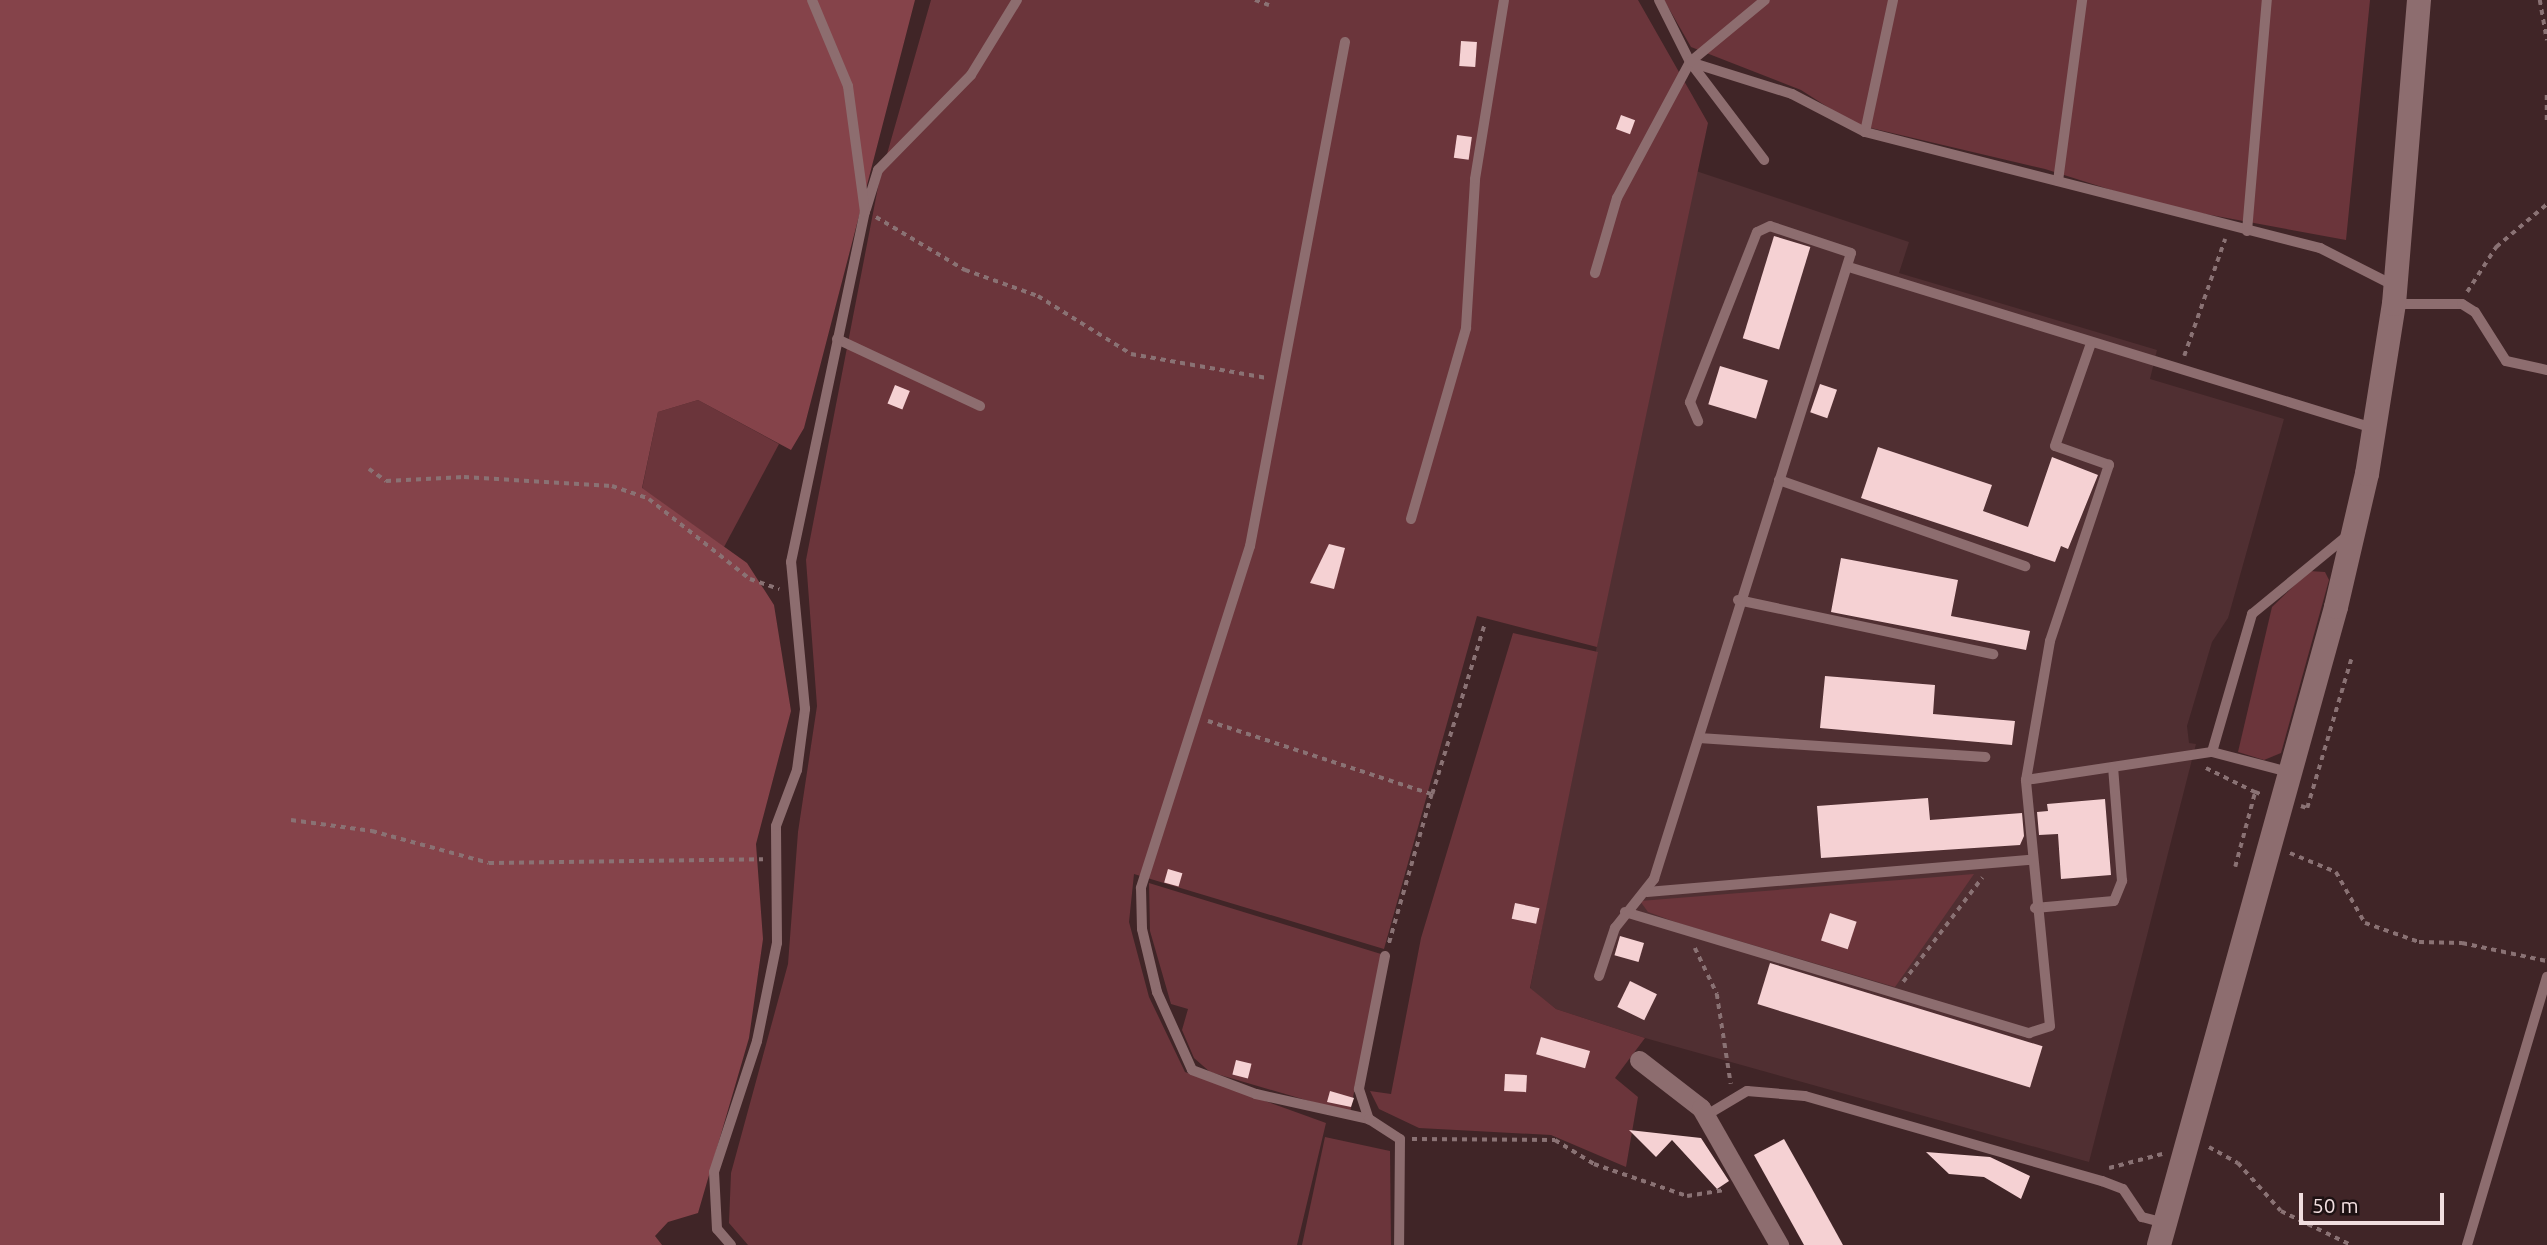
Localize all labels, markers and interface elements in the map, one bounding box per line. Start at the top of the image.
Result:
scale bar [2302,1178,2447,1222]
text: 50 m [2312,1193,2359,1217]

